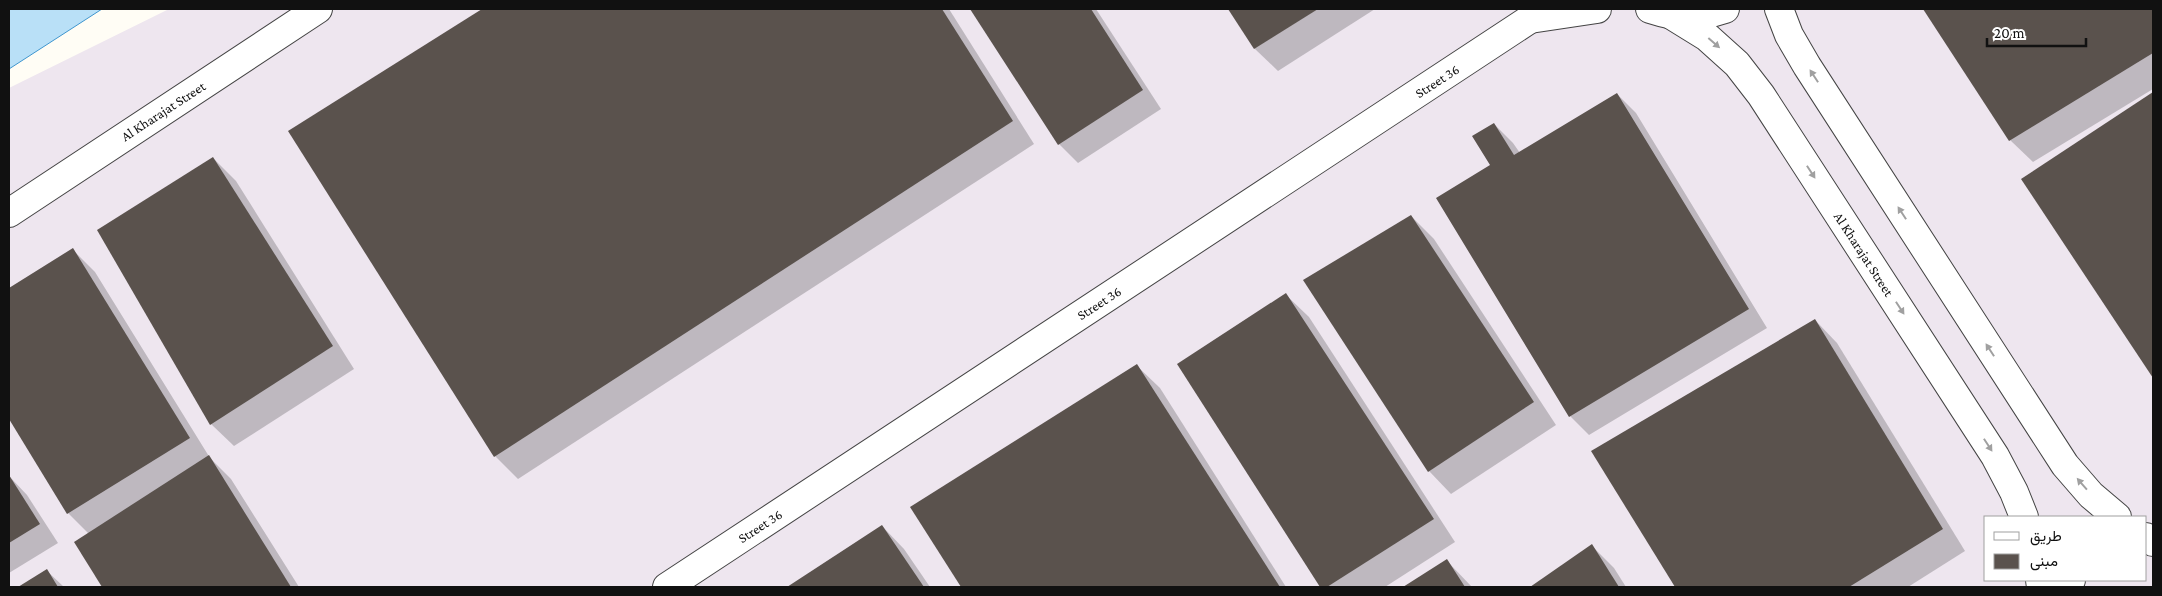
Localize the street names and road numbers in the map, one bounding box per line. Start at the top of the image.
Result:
street label: Street 36 [1412,61,1462,101]
street label: Al Kharajat Street [118,78,209,145]
street label: Al Kharajat Street [1830,209,1897,300]
street label: Street 36 [1074,283,1124,323]
street label: Street 36 [735,506,785,546]

